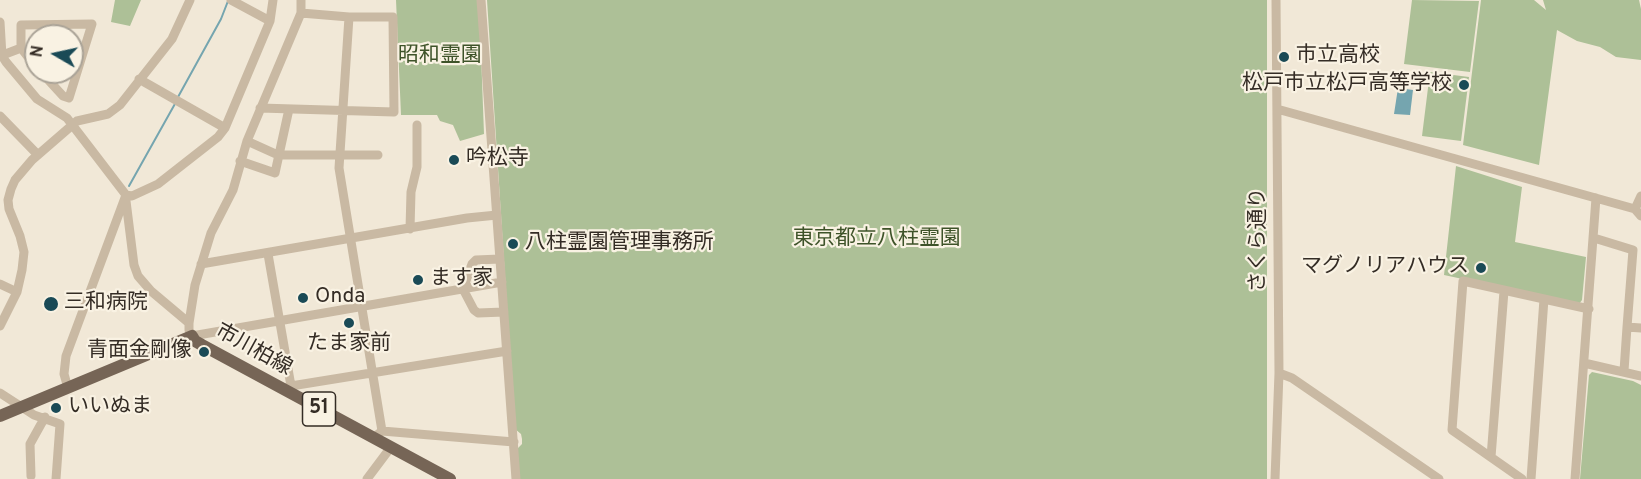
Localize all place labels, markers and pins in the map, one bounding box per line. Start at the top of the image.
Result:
place label: 市立高校 [1296,44,1380,70]
marker: 市立高校 [1277,50,1291,64]
place label: 松戸市立松戸高等学校 [1242,72,1452,98]
marker: 松戸市立松戸高等学校 [1457,78,1471,92]
place label: 吟松寺 [466,147,529,173]
marker: 吟松寺 [447,153,461,167]
place label: 八柱霊園管理事務所 [525,231,714,257]
marker: 八柱霊園管理事務所 [506,237,520,251]
place label: マグノリアハウス [1301,255,1469,281]
marker: マグノリアハウス [1474,261,1488,275]
place label: ます家 [430,267,493,293]
marker: ます家 [411,273,425,287]
place label: Onda [315,285,365,311]
place label: 三和病院 [64,291,148,317]
marker: Onda [296,291,310,305]
marker: 三和病院 [42,295,60,313]
marker: たま家前 [342,316,356,330]
place label: たま家前 [307,332,391,358]
place label: 青面金剛像 [87,339,192,365]
marker: 青面金剛像 [197,345,211,359]
place label: いいぬま [68,395,152,421]
marker: いいぬま [49,401,63,415]

